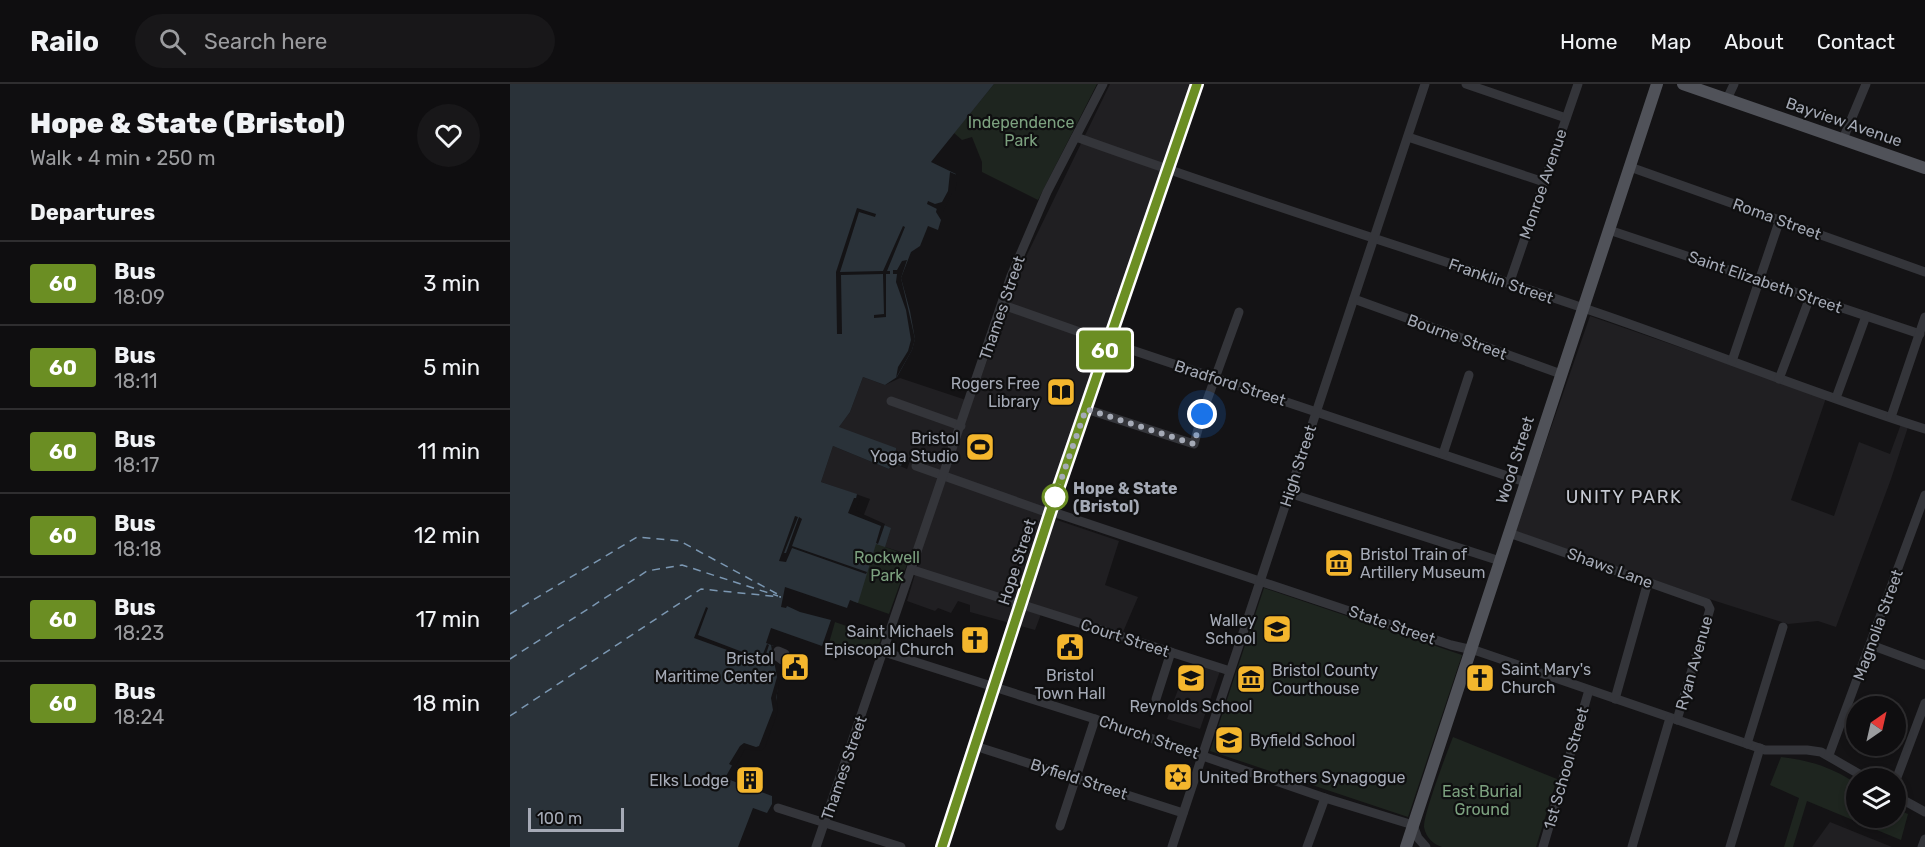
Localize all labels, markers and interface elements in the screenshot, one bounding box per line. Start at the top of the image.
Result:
search box [135,14,555,68]
text: Railo [30,25,99,58]
icon: search [156,25,189,58]
text: Search here [204,28,327,55]
text: Home [1560,29,1617,54]
text: Map [1650,29,1691,54]
text: About [1724,29,1784,54]
text: Contact [1817,29,1895,54]
street label: Bayview Avenue [1783,93,1905,151]
button: heart [417,104,480,167]
text: Hope & State (Bristol) [30,107,345,140]
park label: Independence Park [968,113,1074,150]
street label: Monroe Avenue [1515,126,1571,242]
text: Walk · 4 min · 250 m [30,146,215,170]
street label: Roma Street [1730,194,1824,244]
text: Departures [30,199,155,226]
street label: Saint Elizabeth Street [1686,247,1844,317]
street label: Thames Street [975,253,1029,363]
street label: Franklin Street [1446,254,1556,308]
text: Bus [114,258,156,285]
text: 3 min [423,270,480,297]
text: 60 [49,271,77,296]
text: 18:09 [114,285,165,309]
street label: Bourne Street [1405,310,1509,364]
line badge: 60 [1078,330,1132,370]
text: 60 [1091,338,1119,363]
text: Bus [114,342,156,369]
text: 5 min [423,354,480,381]
text: 60 [49,355,77,380]
street label: Bradford Street [1172,356,1288,410]
text: 18:11 [114,369,158,393]
place label: Rogers Free Library [951,374,1040,411]
library icon: Rogers Free Library [1045,376,1077,408]
your location [1187,399,1217,429]
street label: Wood Street [1492,414,1538,506]
street label: High Street [1276,423,1320,509]
text: Bus [114,426,156,453]
place label: Bristol Yoga Studio [870,429,959,466]
sports icon: Bristol Yoga Studio [964,431,996,463]
text: 11 min [418,438,480,465]
text: 60 [49,439,77,464]
text: 18:17 [114,453,159,477]
place label: Hope & State (Bristol) [1073,479,1177,516]
marker: Hope & State (Bristol) [1042,484,1068,510]
district label: UNITY PARK [1566,486,1682,508]
text: Bus [114,510,156,537]
street label: Hope Street [994,517,1040,607]
text: 12 min [414,522,480,549]
text: 60 [49,523,77,548]
text: 18:18 [114,537,162,561]
street label: Shaws Lane [1565,544,1655,592]
place label: Bristol Train of Artillery Museum [1360,545,1485,582]
museum icon: Bristol Train of Artillery Museum [1323,547,1355,579]
park label: Rockwell Park [854,548,920,585]
street label: Magnolia Street [1849,567,1907,683]
text: Bus [114,594,156,621]
street label: State Street [1346,601,1438,649]
text: 17 min [416,606,480,633]
text: 60 [49,607,77,632]
place label: Walley School [1205,611,1256,648]
school or university icon: Walley School [1261,613,1293,645]
street label: Ryan Avenue [1671,614,1717,712]
street label: Court Street [1078,615,1172,661]
text: 18:23 [114,621,164,645]
place label: Saint Michaels Episcopal Church [824,622,954,659]
church icon: Saint Michaels Episcopal Church [959,624,991,656]
public building icon: Bristol Town Hall [1054,631,1086,663]
place label: Bristol Maritime Center [655,649,774,686]
public building icon: Bristol Maritime Center [779,651,811,683]
place label: Saint Mary's Church [1501,660,1591,697]
place label: Bristol County Courthouse [1272,661,1378,698]
school or university icon: Reynolds School [1175,662,1207,694]
church icon: Saint Mary's Church [1464,662,1496,694]
museum icon: Bristol County Courthouse [1235,663,1267,695]
place label: Bristol Town Hall [1034,666,1106,703]
text: Bus [114,678,156,705]
text: 18 min [413,690,480,717]
text: 60 [49,691,77,716]
north arrow [1846,696,1906,756]
map controls [1846,696,1906,828]
place label: Reynolds School [1129,697,1253,716]
text: 18:24 [114,705,164,729]
street label: 1st School Street [1539,705,1593,831]
street label: Church Street [1096,711,1202,763]
street label: Thames Street [817,713,871,823]
school or university icon: Byfield School [1213,724,1245,756]
place label: Byfield School [1250,731,1355,750]
street label: Byfield Street [1028,754,1130,804]
synagogue icon: United Brothers Synagogue [1162,761,1194,793]
building icon: Elks Lodge [734,764,766,796]
place label: United Brothers Synagogue [1199,768,1405,787]
button: layers [1846,768,1906,828]
place label: Elks Lodge [649,771,729,790]
park label: East Burial Ground [1442,782,1522,819]
scale bar [528,805,624,832]
text: 100 m [537,809,582,828]

